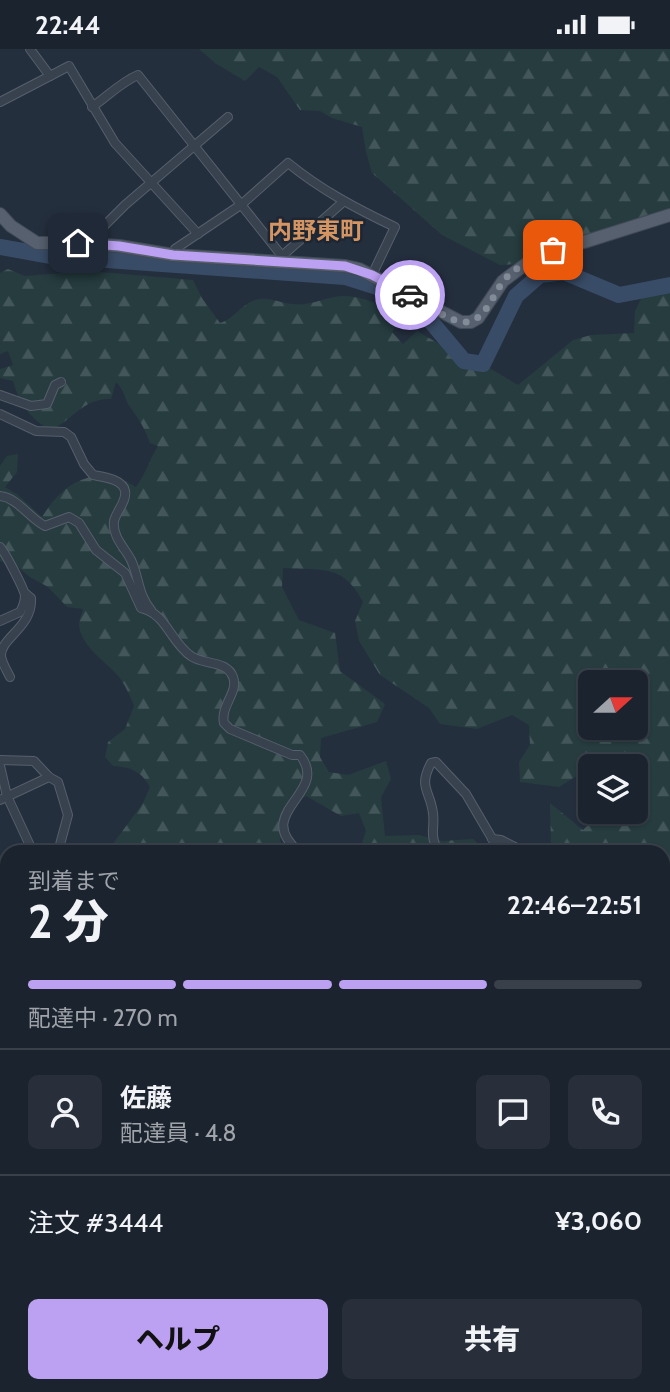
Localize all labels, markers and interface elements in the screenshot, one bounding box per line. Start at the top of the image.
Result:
text: 22:44 [35,9,101,41]
pin [48,213,108,273]
district label: 内野東町 [268,216,364,245]
pin [523,220,583,280]
icon: home [59,224,97,262]
icon: bag [534,231,572,269]
courier [375,260,445,330]
icon: car [391,276,429,314]
north arrow [578,670,648,740]
map controls [578,670,648,824]
button: layers [578,754,648,824]
text: 到着まで [28,867,120,895]
text: 22:46–22:51 [507,889,642,921]
text: 2 分 [28,894,109,950]
text: 配達中 · 270 m [28,1004,178,1032]
button: person [28,1075,102,1149]
button: chat [476,1075,550,1149]
button: phone [568,1075,642,1149]
text: 佐藤 [120,1082,172,1114]
text: 配達員 · 4.8 [120,1119,237,1147]
text: ¥3,060 [555,1205,642,1237]
text: 注文 #3444 [28,1207,163,1239]
button: ヘルプ [28,1299,328,1379]
button: 共有 [342,1299,642,1379]

